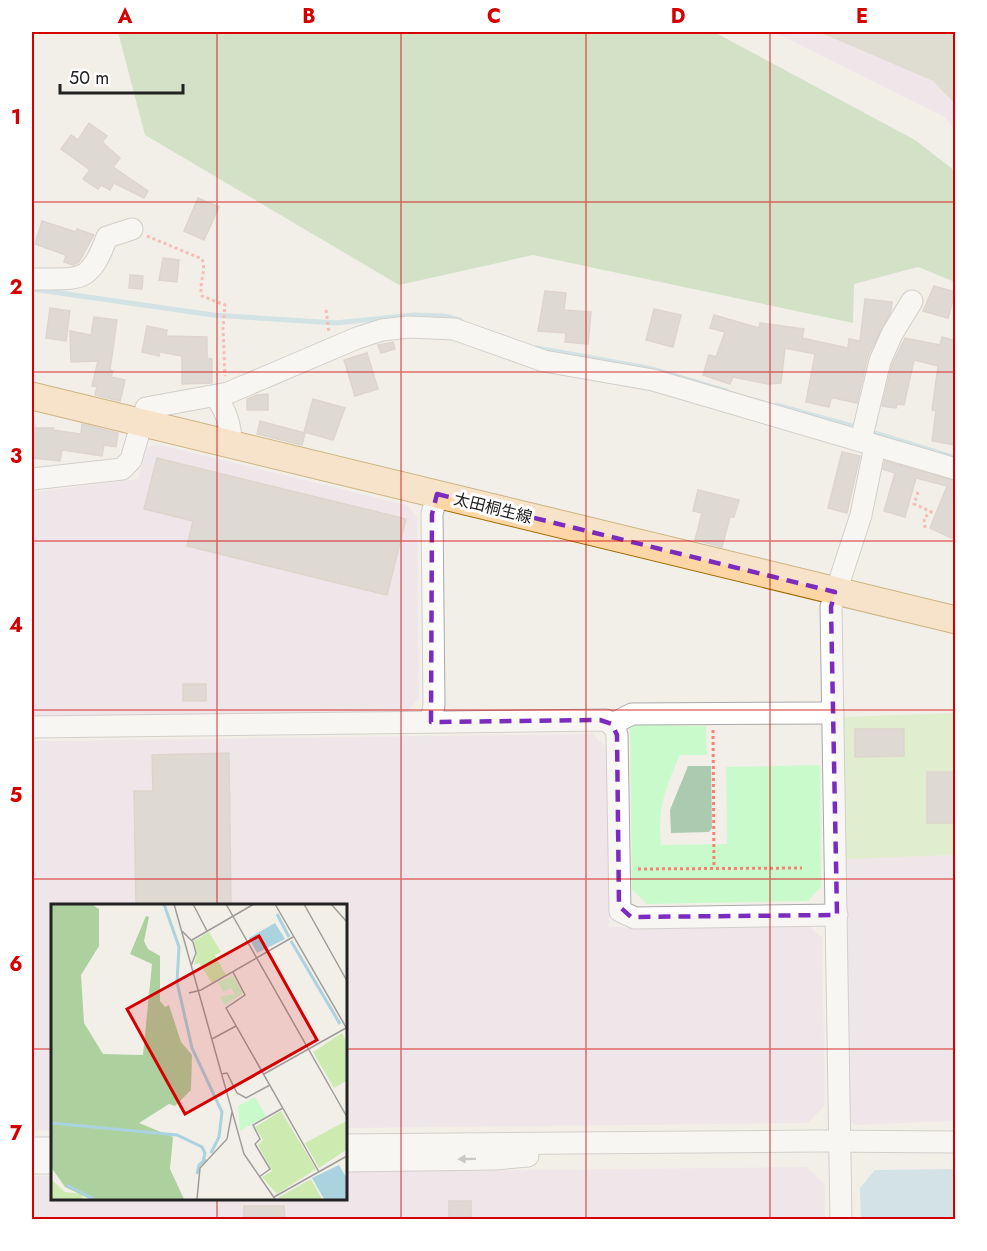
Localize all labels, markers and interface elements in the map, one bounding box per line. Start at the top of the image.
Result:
text: A [117,2,133,31]
text: B [302,2,316,31]
text: C [487,2,501,31]
text: D [671,2,685,31]
text: E [856,2,868,31]
scale bar [60,57,183,95]
text: 50 m [69,65,109,91]
text: 1 [11,103,21,132]
text: 2 [9,273,23,302]
text: 3 [10,442,22,471]
street label: 太田桐生線 [451,487,535,529]
text: 4 [9,611,23,640]
text: 5 [10,781,23,810]
inset map [51,904,346,1200]
text: 6 [9,950,23,979]
text: 7 [10,1119,23,1148]
one-way arrow [458,1154,477,1164]

